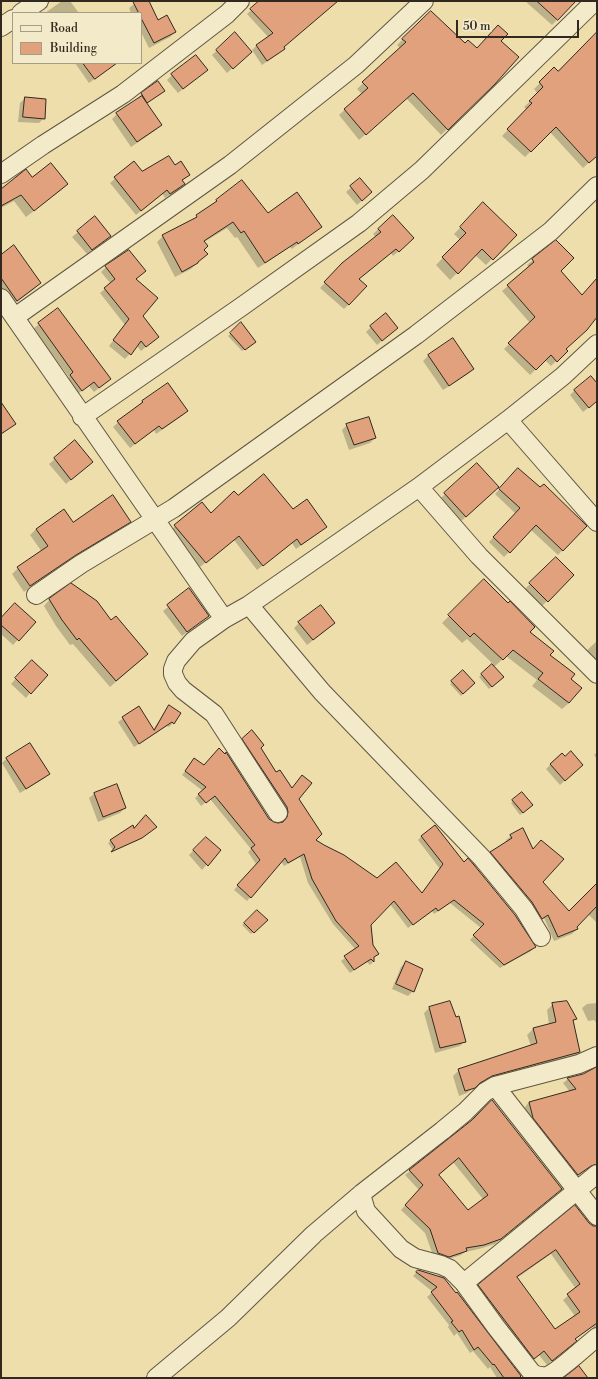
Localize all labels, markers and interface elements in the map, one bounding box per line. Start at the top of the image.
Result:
legend [12,12,142,64]
scale bar [458,12,581,38]
text: 50 m [463,19,491,34]
text: Road [50,21,78,36]
text: Building [50,41,97,56]

